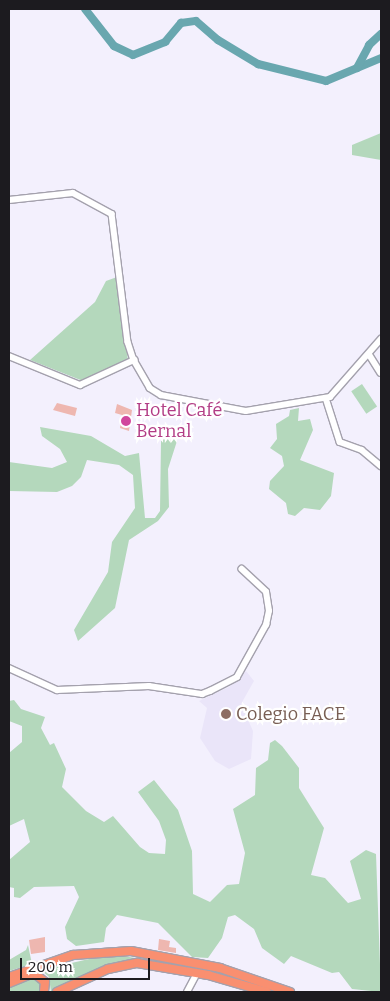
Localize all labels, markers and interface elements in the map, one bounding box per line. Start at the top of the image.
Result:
place label: Hotel Café Bernal [136,400,222,442]
marker: Hotel Café Bernal [120,415,132,427]
place label: Colegio FACE [236,703,346,725]
marker: Colegio FACE [220,708,232,720]
scale bar [22,948,152,980]
text: 200 m [28,958,73,976]

